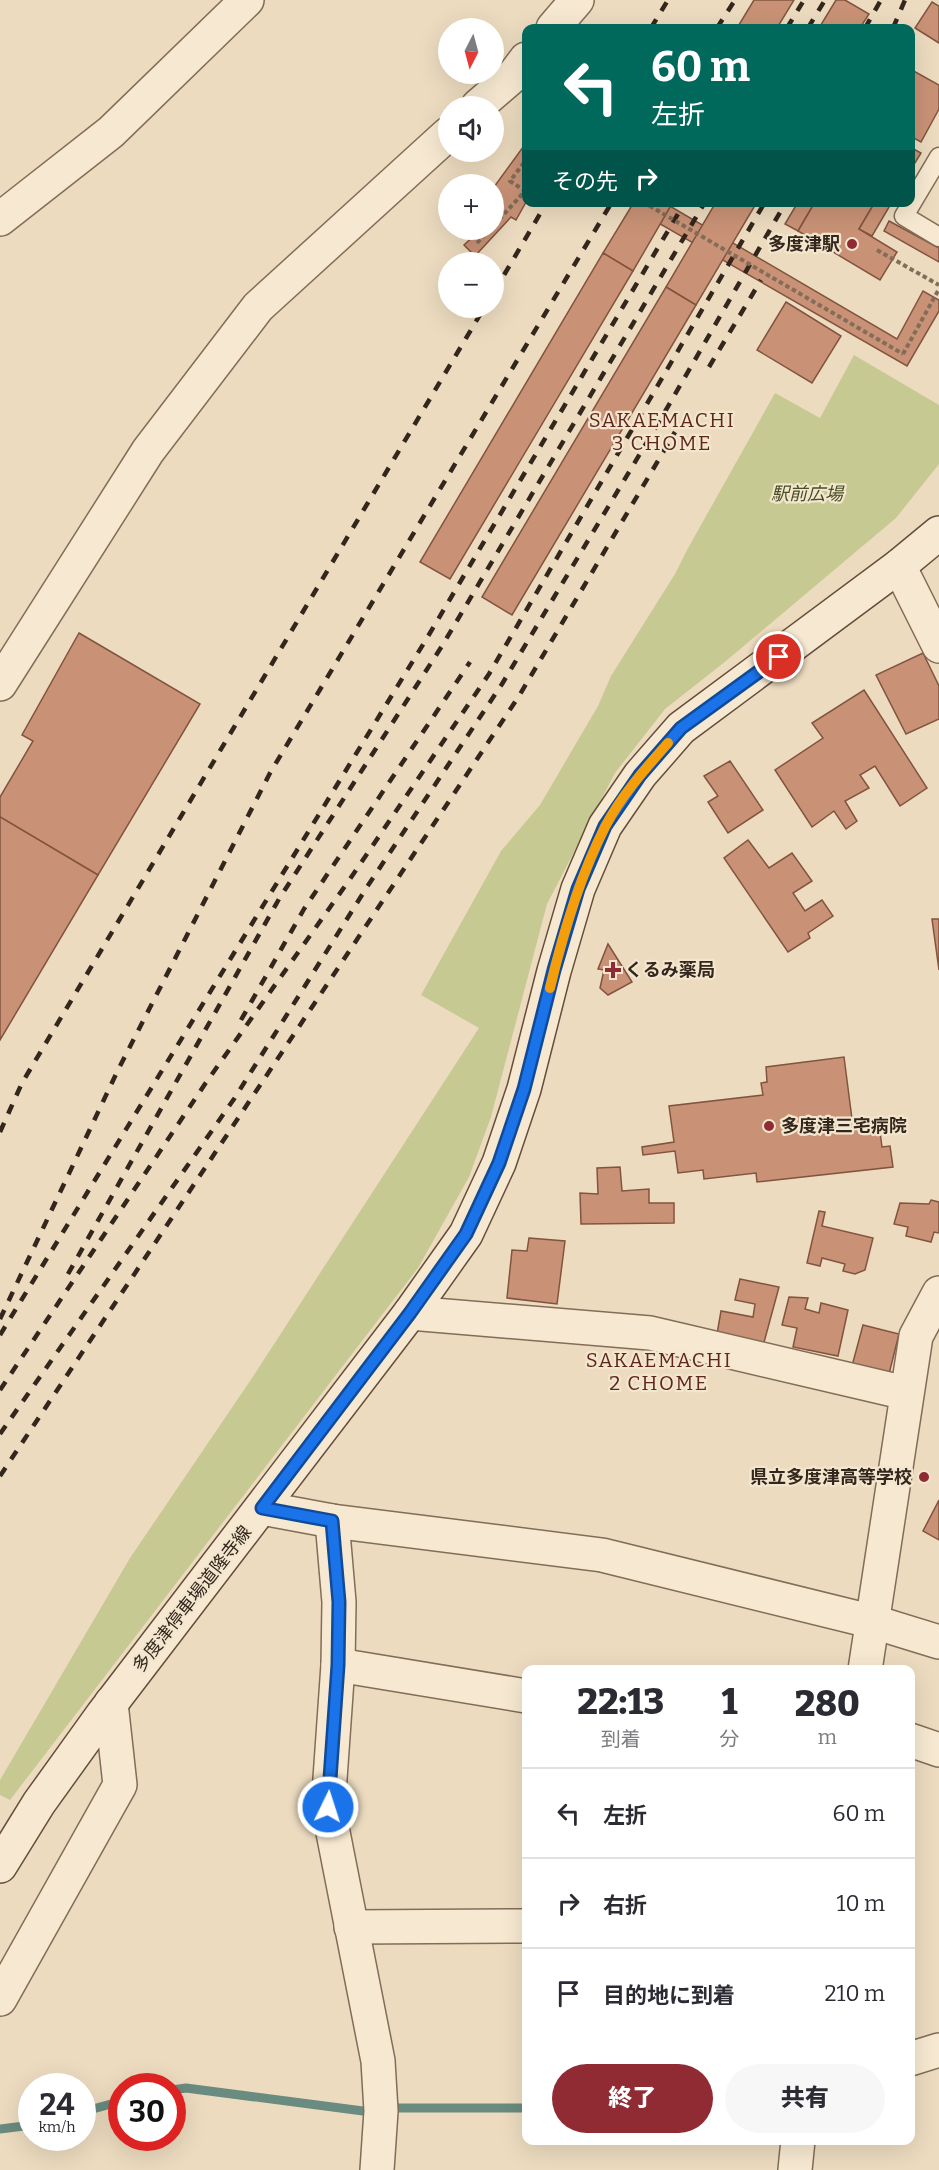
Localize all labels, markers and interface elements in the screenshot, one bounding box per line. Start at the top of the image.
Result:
north arrow [438,18,504,84]
map controls [438,18,504,318]
text: 60 m [651,42,750,92]
icon: left [552,48,630,126]
button: sound [438,96,504,162]
text: 左折 [651,99,705,131]
icon: right [630,162,663,195]
text: その先 [552,168,618,195]
button: + [438,174,504,240]
place label: 多度津駅 [768,233,840,255]
marker: 多度津駅 [845,237,859,251]
button: − [438,252,504,318]
district label: SAKAEMACHI 3 CHOME [589,408,735,455]
park label: 駅前広場 [771,483,845,505]
pin [753,631,804,682]
icon: arrive [762,640,795,673]
place label: くるみ薬局 [625,959,715,981]
marker: くるみ薬局 [606,963,620,977]
place label: 多度津三宅病院 [781,1115,907,1137]
marker: 多度津三宅病院 [762,1119,776,1133]
district label: SAKAEMACHI 2 CHOME [586,1348,732,1395]
place label: 県立多度津高等学校 [750,1466,912,1488]
marker: 県立多度津高等学校 [917,1470,931,1484]
street label: 多度津停車場道隆寺線 [128,1521,256,1677]
text: 22:13 [577,1680,664,1724]
text: 1 [721,1680,737,1724]
text: 280 [795,1682,860,1726]
text: m [818,1725,837,1749]
text: 到着 [601,1727,641,1751]
text: 分 [719,1727,739,1751]
position arrow [296,1775,360,1839]
icon: left [552,1797,585,1830]
text: 60 m [833,1800,885,1827]
text: 左折 [603,1802,647,1829]
icon: right [552,1887,585,1920]
text: 10 m [837,1890,885,1917]
text: 右折 [603,1892,647,1919]
icon: arrive [552,1977,585,2010]
text: 210 m [825,1980,885,2007]
text: 目的地に到着 [603,1982,735,2009]
button: 終了 [552,2064,713,2133]
button: 共有 [725,2064,885,2133]
speed limit sign: 30 [108,2073,186,2151]
text: 24 [39,2087,75,2123]
text: km/h [38,2118,76,2136]

